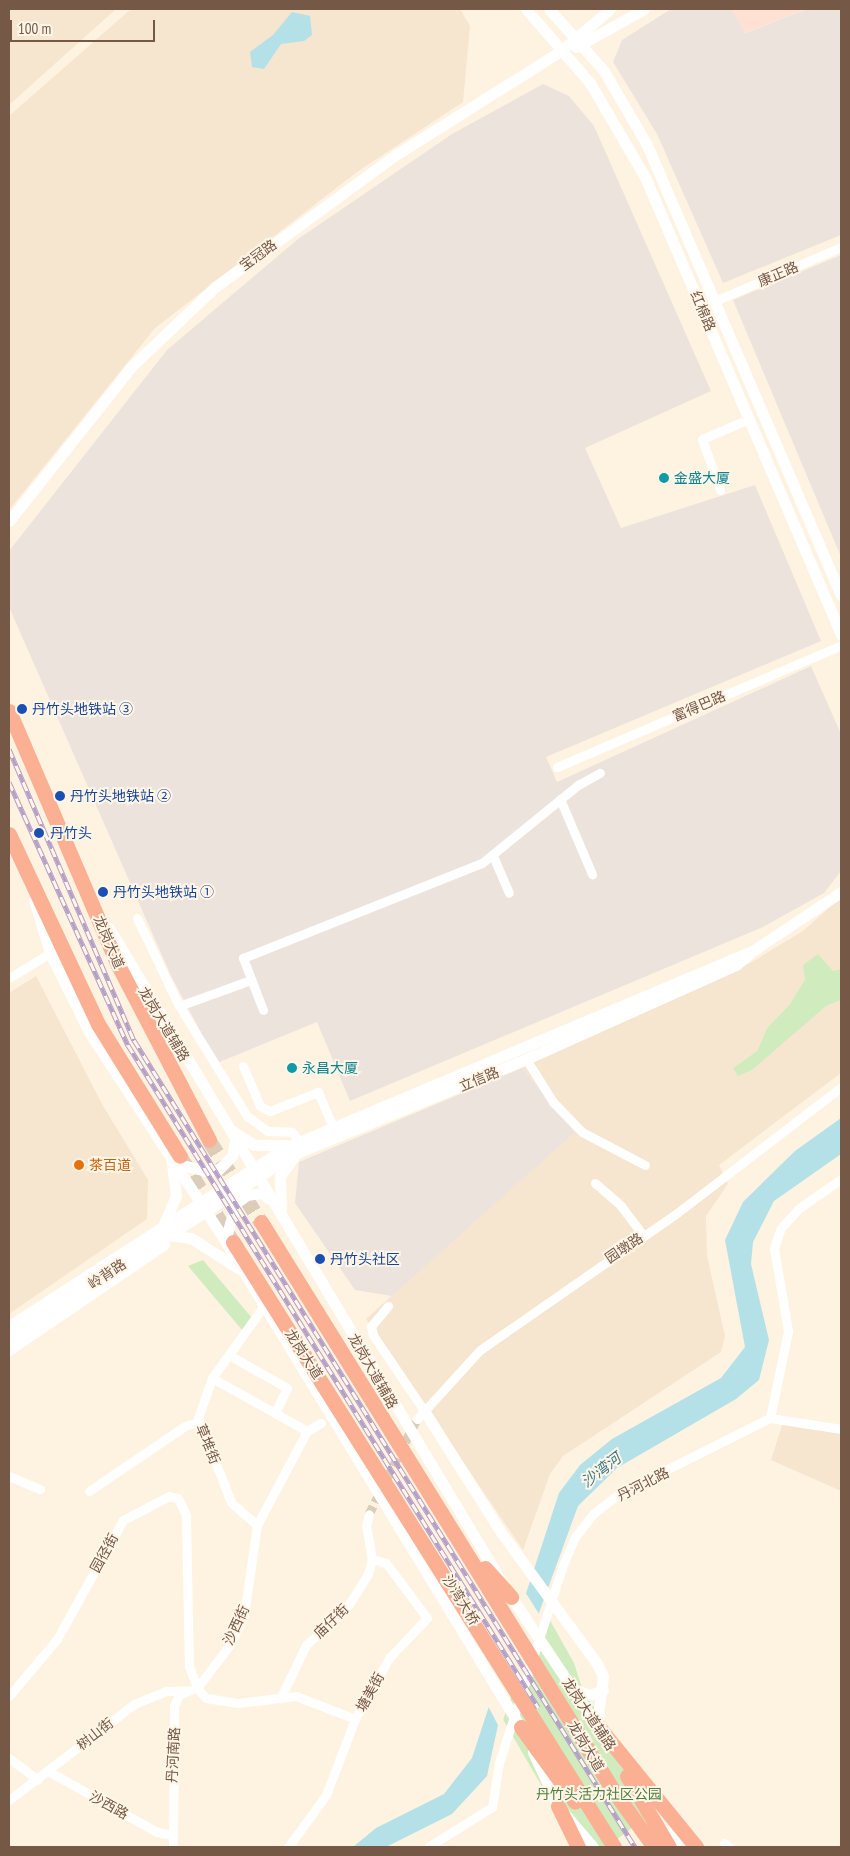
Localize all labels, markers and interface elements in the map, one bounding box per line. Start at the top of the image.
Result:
scale bar [12,10,158,42]
text: 100 m [18,19,51,38]
street label: 宝冠路 [236,236,280,274]
street label: 康正路 [755,258,801,290]
street label: 红棉路 [687,288,719,334]
place label: 金盛大厦 [674,470,730,486]
marker: 金盛大厦 [658,472,670,484]
street label: 富得巴路 [670,687,728,725]
place label: 丹竹头地铁站 ③ [32,701,133,717]
marker: 丹竹头地铁站 ③ [16,703,28,715]
place label: 丹竹头地铁站 ② [70,788,171,804]
marker: 丹竹头地铁站 ② [54,790,66,802]
place label: 丹竹头 [50,825,92,841]
marker: 丹竹头 [32,826,46,840]
place label: 丹竹头地铁站 ① [113,884,214,900]
marker: 丹竹头地铁站 ① [97,886,109,898]
street label: 龙岗大道 [90,913,128,971]
street label: 龙岗大道辅路 [135,984,193,1064]
place label: 永昌大厦 [302,1060,358,1076]
marker: 永昌大厦 [286,1062,298,1074]
street label: 立信路 [456,1063,502,1095]
place label: 茶百道 [89,1157,131,1173]
marker: 茶百道 [73,1159,85,1171]
street label: 园墩路 [602,1229,646,1267]
place label: 丹竹头社区 [330,1251,400,1267]
marker: 丹竹头社区 [314,1253,326,1265]
street label: 岭背路 [85,1256,129,1292]
street label: 龙岗大道 [282,1326,326,1382]
street label: 龙岗大道辅路 [345,1330,401,1412]
street label: 草堆街 [192,1421,224,1467]
water label: 沙湾河 [578,1449,624,1491]
street label: 丹河北路 [614,1464,672,1504]
street label: 园径街 [86,1531,122,1575]
street label: 沙湾大桥 [439,1572,483,1628]
street label: 庙仔街 [310,1600,352,1642]
street label: 沙西街 [220,1602,252,1648]
street label: 塘美街 [352,1670,388,1714]
street label: 龙岗大道辅路 [559,1674,619,1754]
street label: 树山街 [73,1714,117,1754]
street label: 龙岗大道 [564,1718,608,1774]
street label: 丹河南路 [163,1727,183,1783]
park label: 丹竹头活力社区公园 [536,1786,662,1802]
street label: 沙西路 [87,1787,131,1823]

